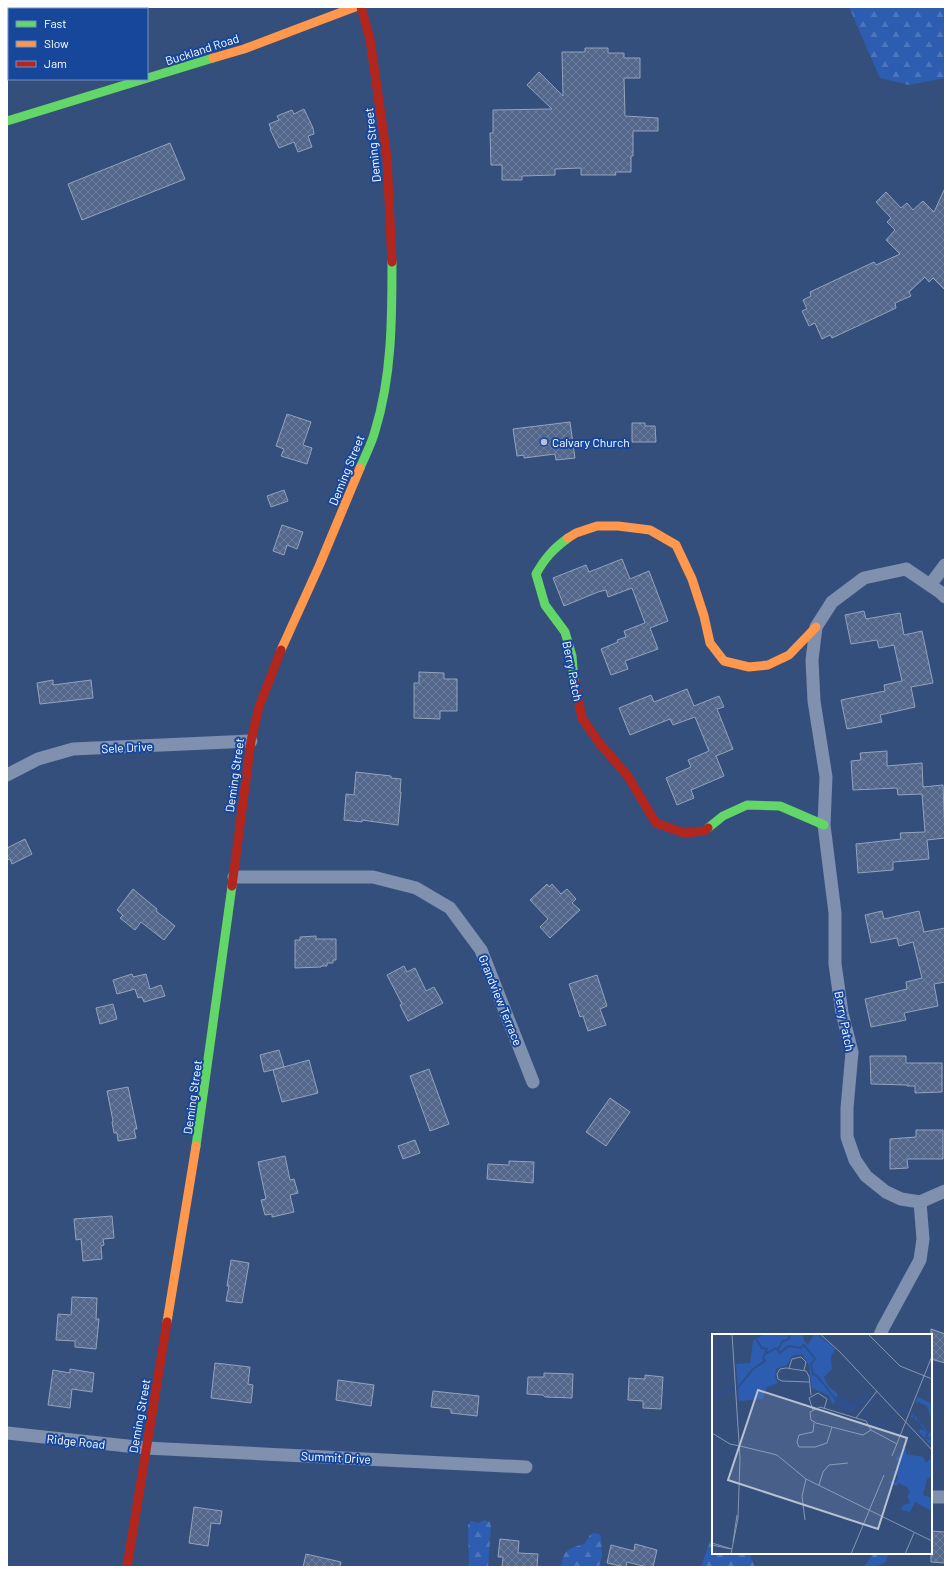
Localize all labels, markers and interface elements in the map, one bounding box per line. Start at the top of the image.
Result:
legend [8,8,148,80]
text: Fast [44,16,67,30]
street label: Buckland Road [163,30,241,68]
text: Slow [44,36,69,50]
text: Jam [44,56,67,70]
street label: Deming Street [361,107,383,183]
street label: Deming Street [325,433,367,507]
place label: Calvary Church [552,435,630,449]
marker: Calvary Church [539,437,549,447]
street label: Berry Patch [560,640,586,702]
street label: Deming Street [222,737,246,813]
street label: Sele Drive [101,739,153,755]
street label: Grandview Terrace [476,953,526,1047]
street label: Berry Patch [832,990,858,1052]
street label: Deming Street [180,1059,204,1135]
inset map [712,1334,932,1554]
street label: Deming Street [126,1378,152,1454]
street label: Ridge Road [46,1431,106,1451]
street label: Summit Drive [301,1448,371,1466]

